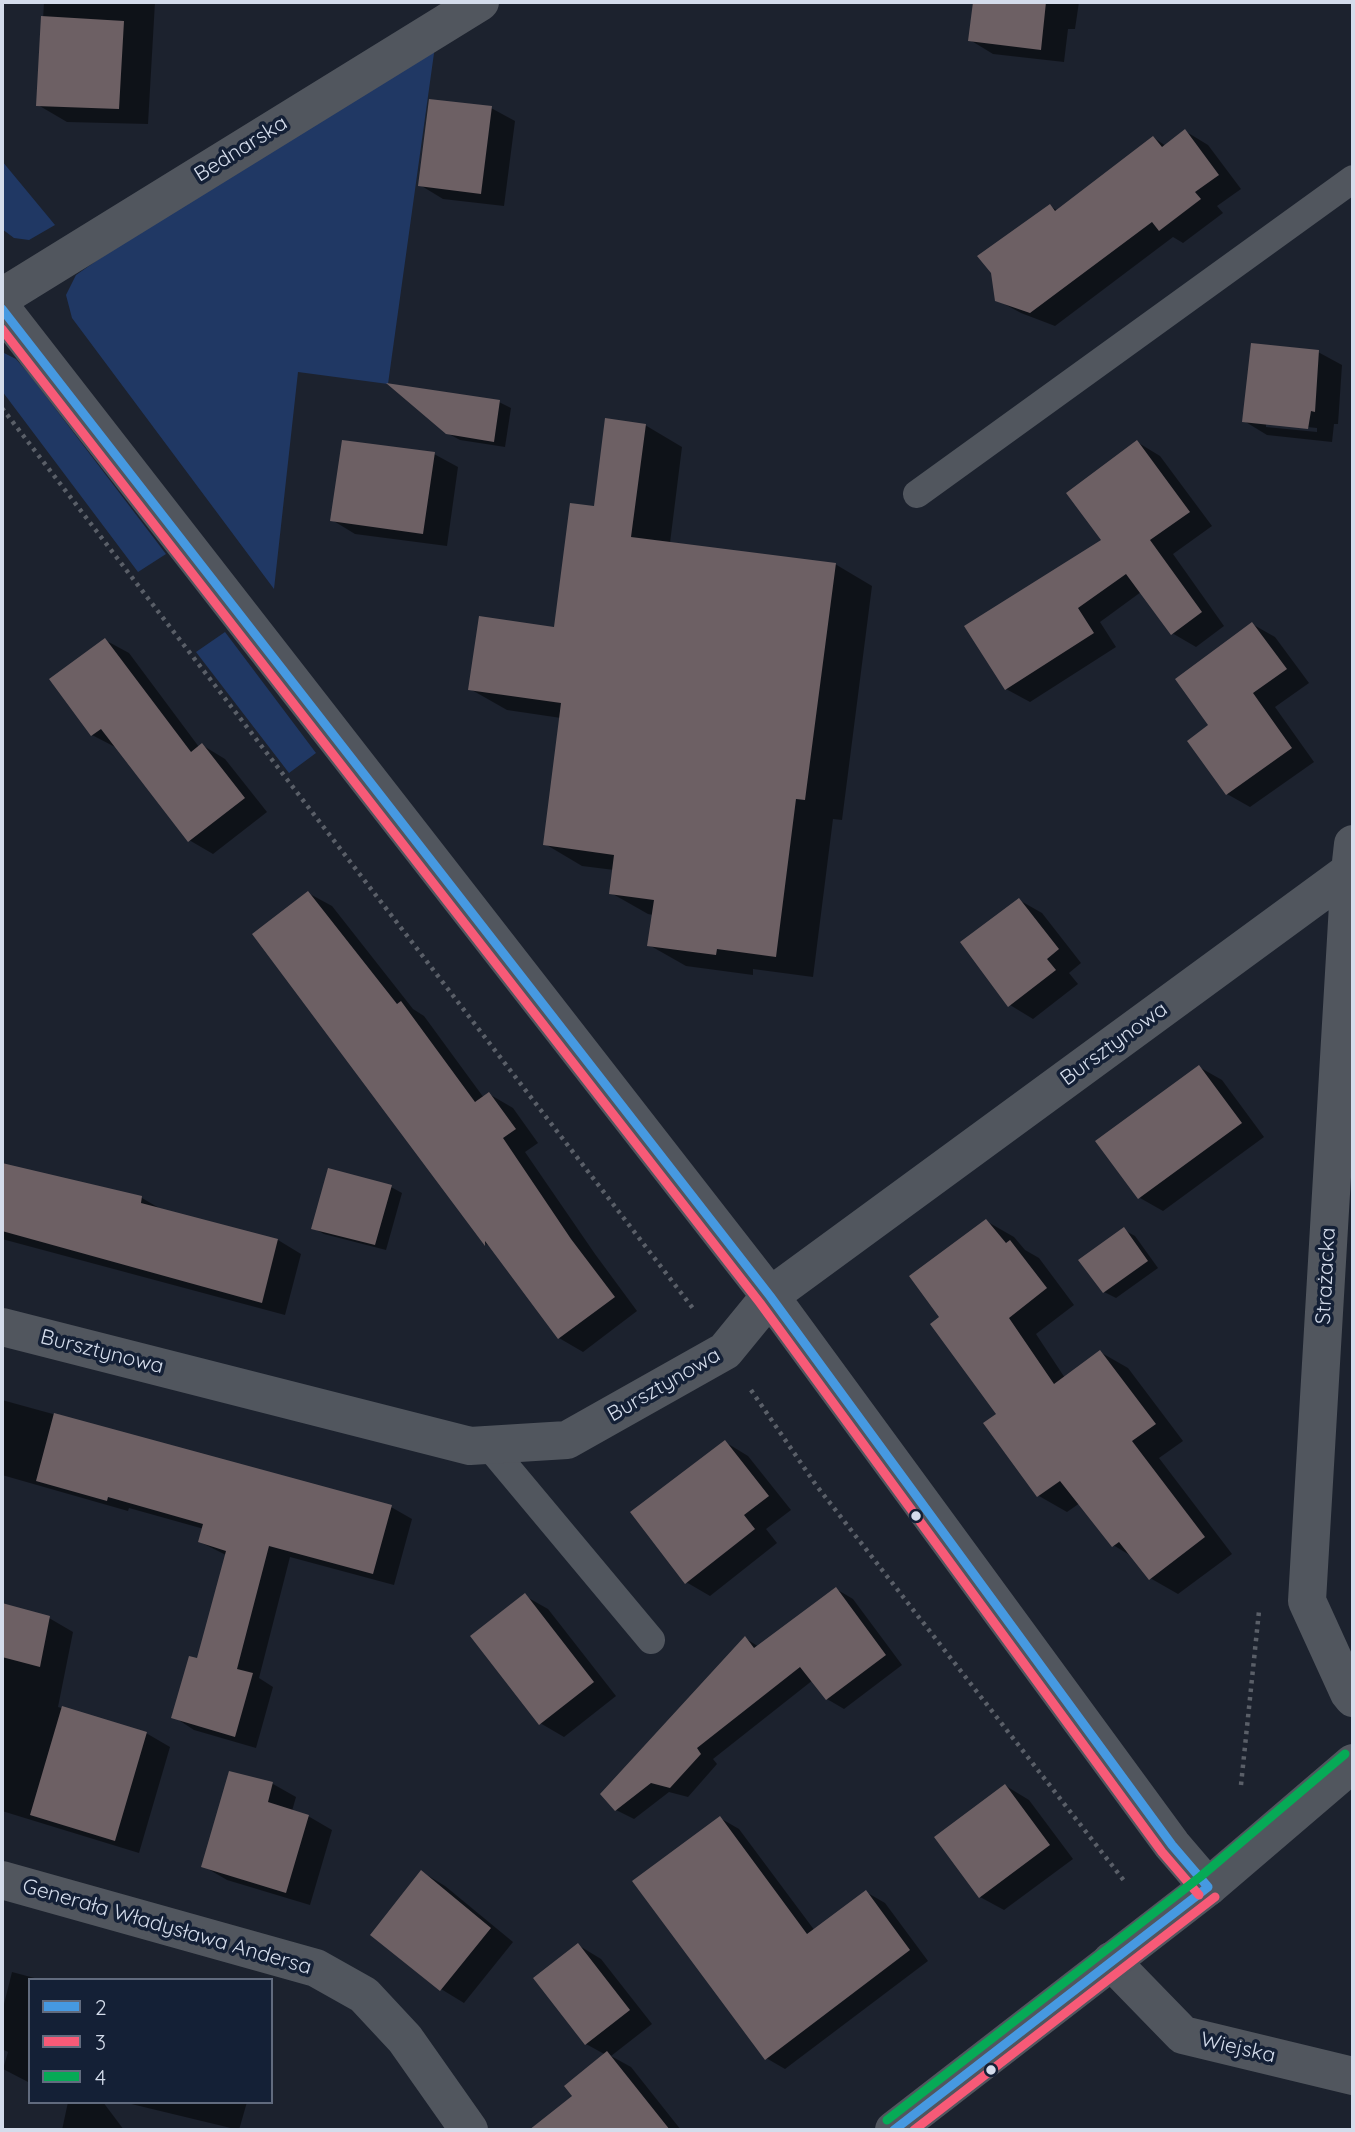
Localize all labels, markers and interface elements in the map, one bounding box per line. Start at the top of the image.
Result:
street label: Bednarska [190,111,292,187]
street label: Bursztynowa [1056,997,1172,1091]
street label: Strażacka [1311,1227,1341,1325]
street label: Bursztynowa [38,1325,166,1379]
street label: Bursztynowa [603,1343,725,1427]
unlabelled marker [909,1509,923,1523]
street label: Generała Władysława Andersa [20,1874,314,1980]
legend [28,1978,273,2104]
text: 2 [95,1994,107,2020]
street label: Wiejska [1198,2027,1278,2069]
text: 3 [95,2029,106,2055]
unlabelled marker [984,2063,998,2077]
text: 4 [95,2064,106,2090]

